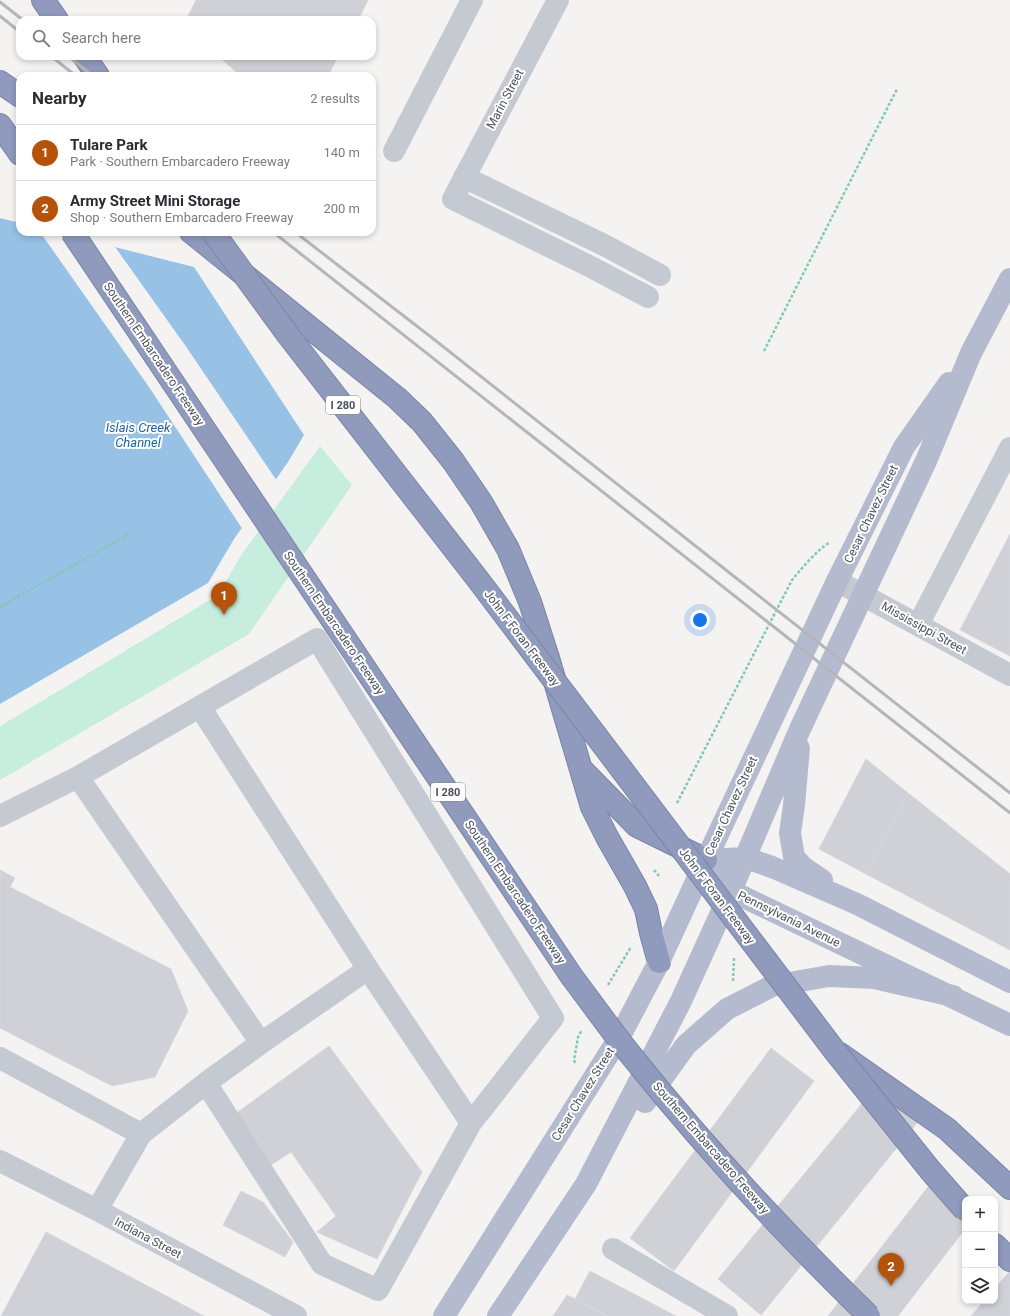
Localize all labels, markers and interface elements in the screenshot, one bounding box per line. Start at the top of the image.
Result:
search box [16,16,376,60]
icon: search [30,27,52,49]
text: Search here [62,29,141,47]
street label: Marin Street [484,67,527,131]
text: Nearby [32,88,87,108]
text: 2 results [310,91,360,106]
text: Tulare Park [70,136,147,154]
text: 1 [41,145,49,160]
text: 140 m [323,145,360,160]
text: Park · Southern Embarcadero Freeway [70,154,290,169]
text: Army Street Mini Storage [70,192,240,210]
text: 2 [41,201,49,216]
text: 200 m [323,201,360,216]
text: Shop · Southern Embarcadero Freeway [70,210,293,225]
street label: Southern Embarcadero Freeway [101,280,207,429]
road number: I 280 [326,396,360,414]
water label: Islais Creek Channel [106,420,171,450]
street label: Cesar Chavez Street [841,463,901,565]
street label: Southern Embarcadero Freeway [281,549,387,698]
pin: 1 [211,582,237,615]
street label: John F Foran Freeway [481,587,563,689]
street label: Mississippi Street [879,599,969,657]
your location [690,610,710,630]
street label: Cesar Chavez Street [702,754,760,858]
road number: I 280 [431,783,465,801]
street label: Southern Embarcadero Freeway [462,818,568,967]
street label: John F Foran Freeway [676,845,758,947]
street label: Pennsylvania Avenue [735,888,843,950]
street label: Cesar Chavez Street [549,1045,617,1143]
street label: Southern Embarcadero Freeway [650,1079,772,1217]
map controls [962,1196,998,1304]
button: + [962,1196,998,1232]
street label: Indiana Street [112,1214,184,1262]
button: − [962,1232,998,1268]
pin: 2 [878,1253,904,1286]
button: layers [962,1268,998,1304]

